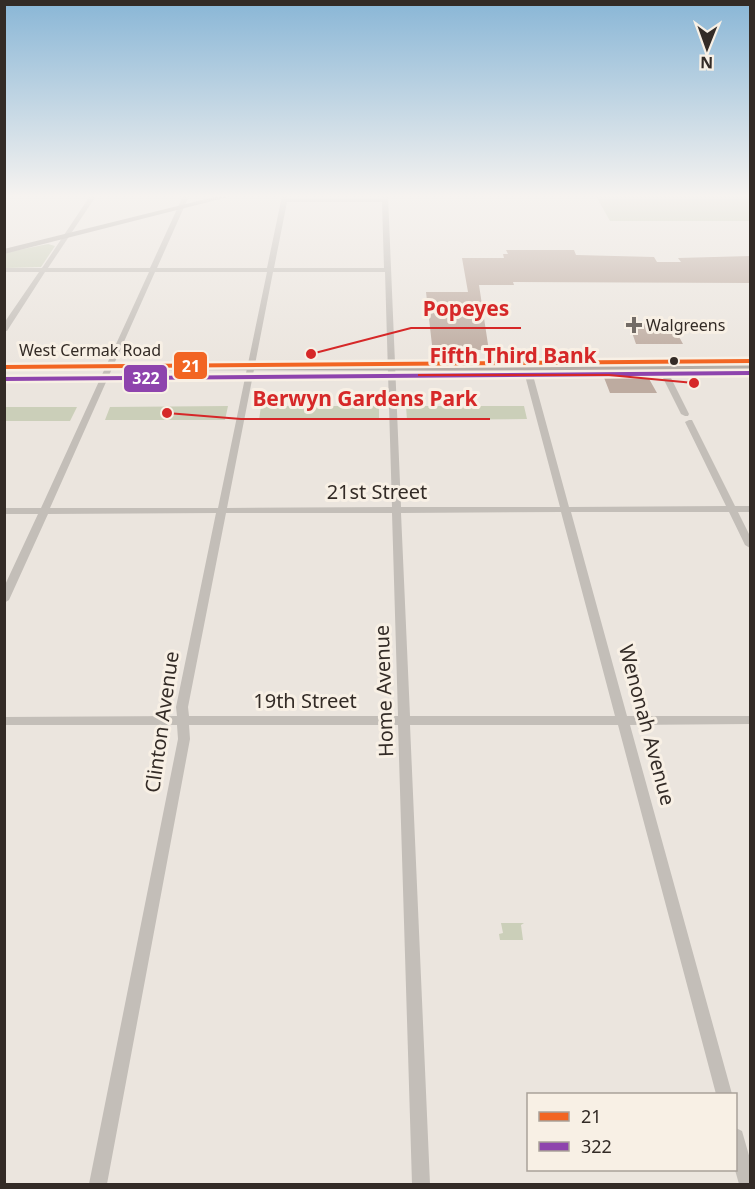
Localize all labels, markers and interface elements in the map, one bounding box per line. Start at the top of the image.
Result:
north arrow [677,18,737,78]
text: N [700,52,713,74]
callout: Popeyes [411,289,521,328]
text: Popeyes [423,294,509,322]
place label: Walgreens [646,314,725,336]
marker: Walgreens [627,318,641,332]
callout: Fifth Third Bank [418,336,609,375]
street label: West Cermak Road [19,339,161,361]
text: Fifth Third Bank [429,341,598,369]
line badge: 21 [173,351,208,380]
text: 21 [182,355,200,377]
unlabelled marker [668,355,680,367]
line badge: 322 [123,364,168,393]
text: 322 [132,367,160,389]
callout: Berwyn Gardens Park [241,380,490,419]
text: Berwyn Gardens Park [252,384,479,412]
street label: 21st Street [327,478,427,505]
street label: Home Avenue [368,624,399,758]
street label: Wenonah Avenue [613,642,682,808]
street label: Clinton Avenue [138,650,185,794]
street label: 19th Street [253,687,357,714]
legend [527,1093,737,1171]
text: 21 [581,1104,602,1128]
text: 322 [581,1134,612,1158]

